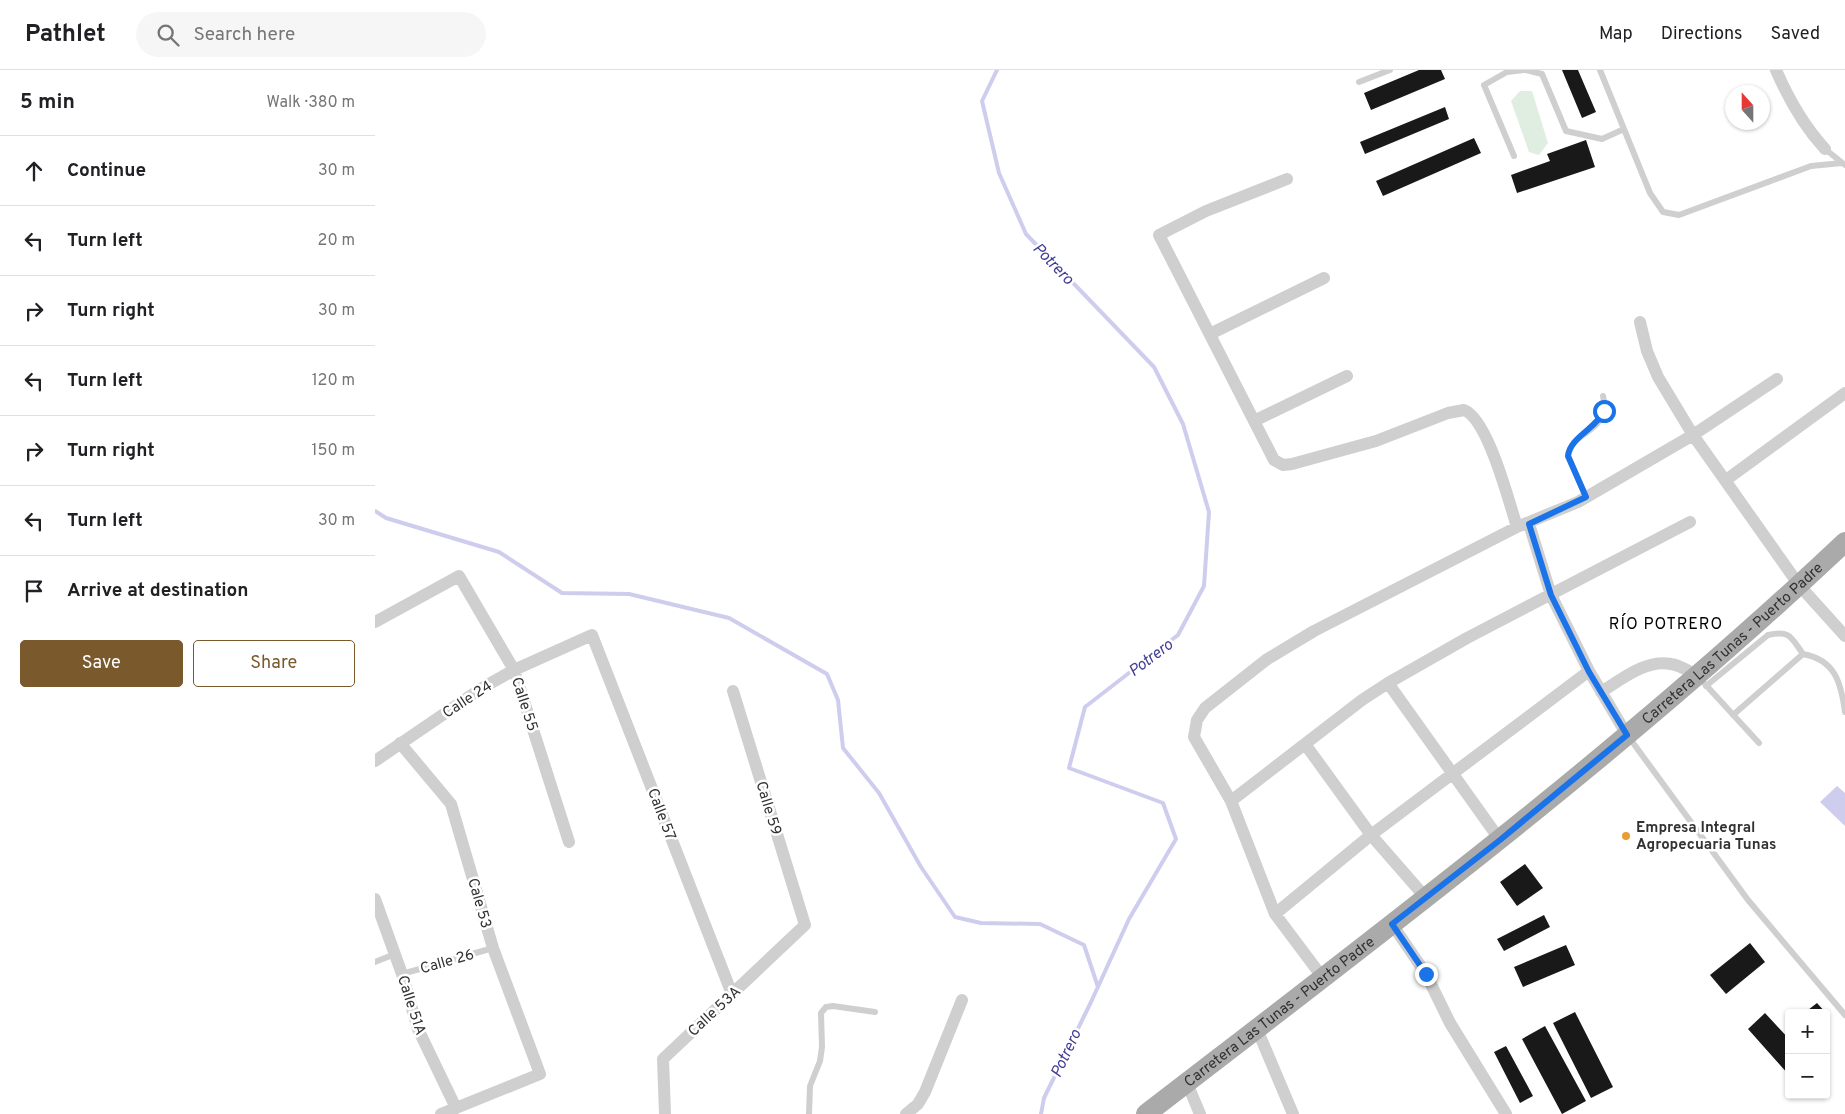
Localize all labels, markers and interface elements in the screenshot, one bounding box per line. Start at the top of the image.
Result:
search box [136,12,486,57]
text: Pathlet [25,20,106,50]
icon: search [154,21,182,49]
text: Search here [194,23,295,47]
text: Map [1599,23,1633,46]
text: Directions [1661,23,1743,46]
text: Saved [1771,23,1820,46]
north arrow [1725,85,1770,130]
text: 5 min [20,89,75,116]
text: Walk · 380 m [267,93,355,113]
icon: ahead [20,157,48,185]
text: Continue [67,159,146,183]
text: 30 m [318,161,355,181]
icon: left [20,227,48,255]
text: Turn left [67,229,143,253]
text: 20 m [318,231,355,251]
water label: Potrero [1028,239,1078,290]
icon: right [20,297,48,325]
text: Turn right [67,299,155,323]
text: 30 m [318,301,355,321]
icon: left [20,367,48,395]
text: Turn left [67,369,143,393]
text: 120 m [312,371,355,391]
route start [1593,400,1616,423]
icon: right [20,437,48,465]
text: Turn right [67,439,155,463]
text: 150 m [312,441,355,461]
icon: left [20,507,48,535]
text: Turn left [67,509,143,533]
text: 30 m [318,511,355,531]
street label: Carretera Las Tunas - Puerto Padre [1639,559,1828,730]
icon: arrive [20,577,48,605]
text: Arrive at destination [67,579,248,603]
district label: RÍO POTRERO [1609,613,1723,635]
water label: Potrero [1125,635,1178,682]
button: Save [20,640,183,687]
button: Share [193,640,355,687]
street label: Calle 55 [506,675,541,734]
street label: Calle 24 [439,677,496,723]
street label: Calle 59 [750,779,785,838]
street label: Calle 57 [642,786,679,843]
place label: Empresa Integral Agropecuaria Tunas [1636,819,1776,855]
marker: Empresa Integral Agropecuaria Tunas [1620,830,1632,842]
street label: Cale 53 [462,876,495,931]
street label: Carretera Las Tunas - Puerto Padre [1181,933,1379,1092]
street label: Calle 26 [418,946,477,979]
route end [1415,963,1438,986]
street label: Calle 51A [392,973,429,1038]
street label: Calle 53A [685,983,745,1041]
map controls [1785,1009,1830,1099]
button: + [1785,1009,1830,1054]
water label: Potrero [1047,1026,1087,1081]
button: − [1785,1054,1830,1099]

